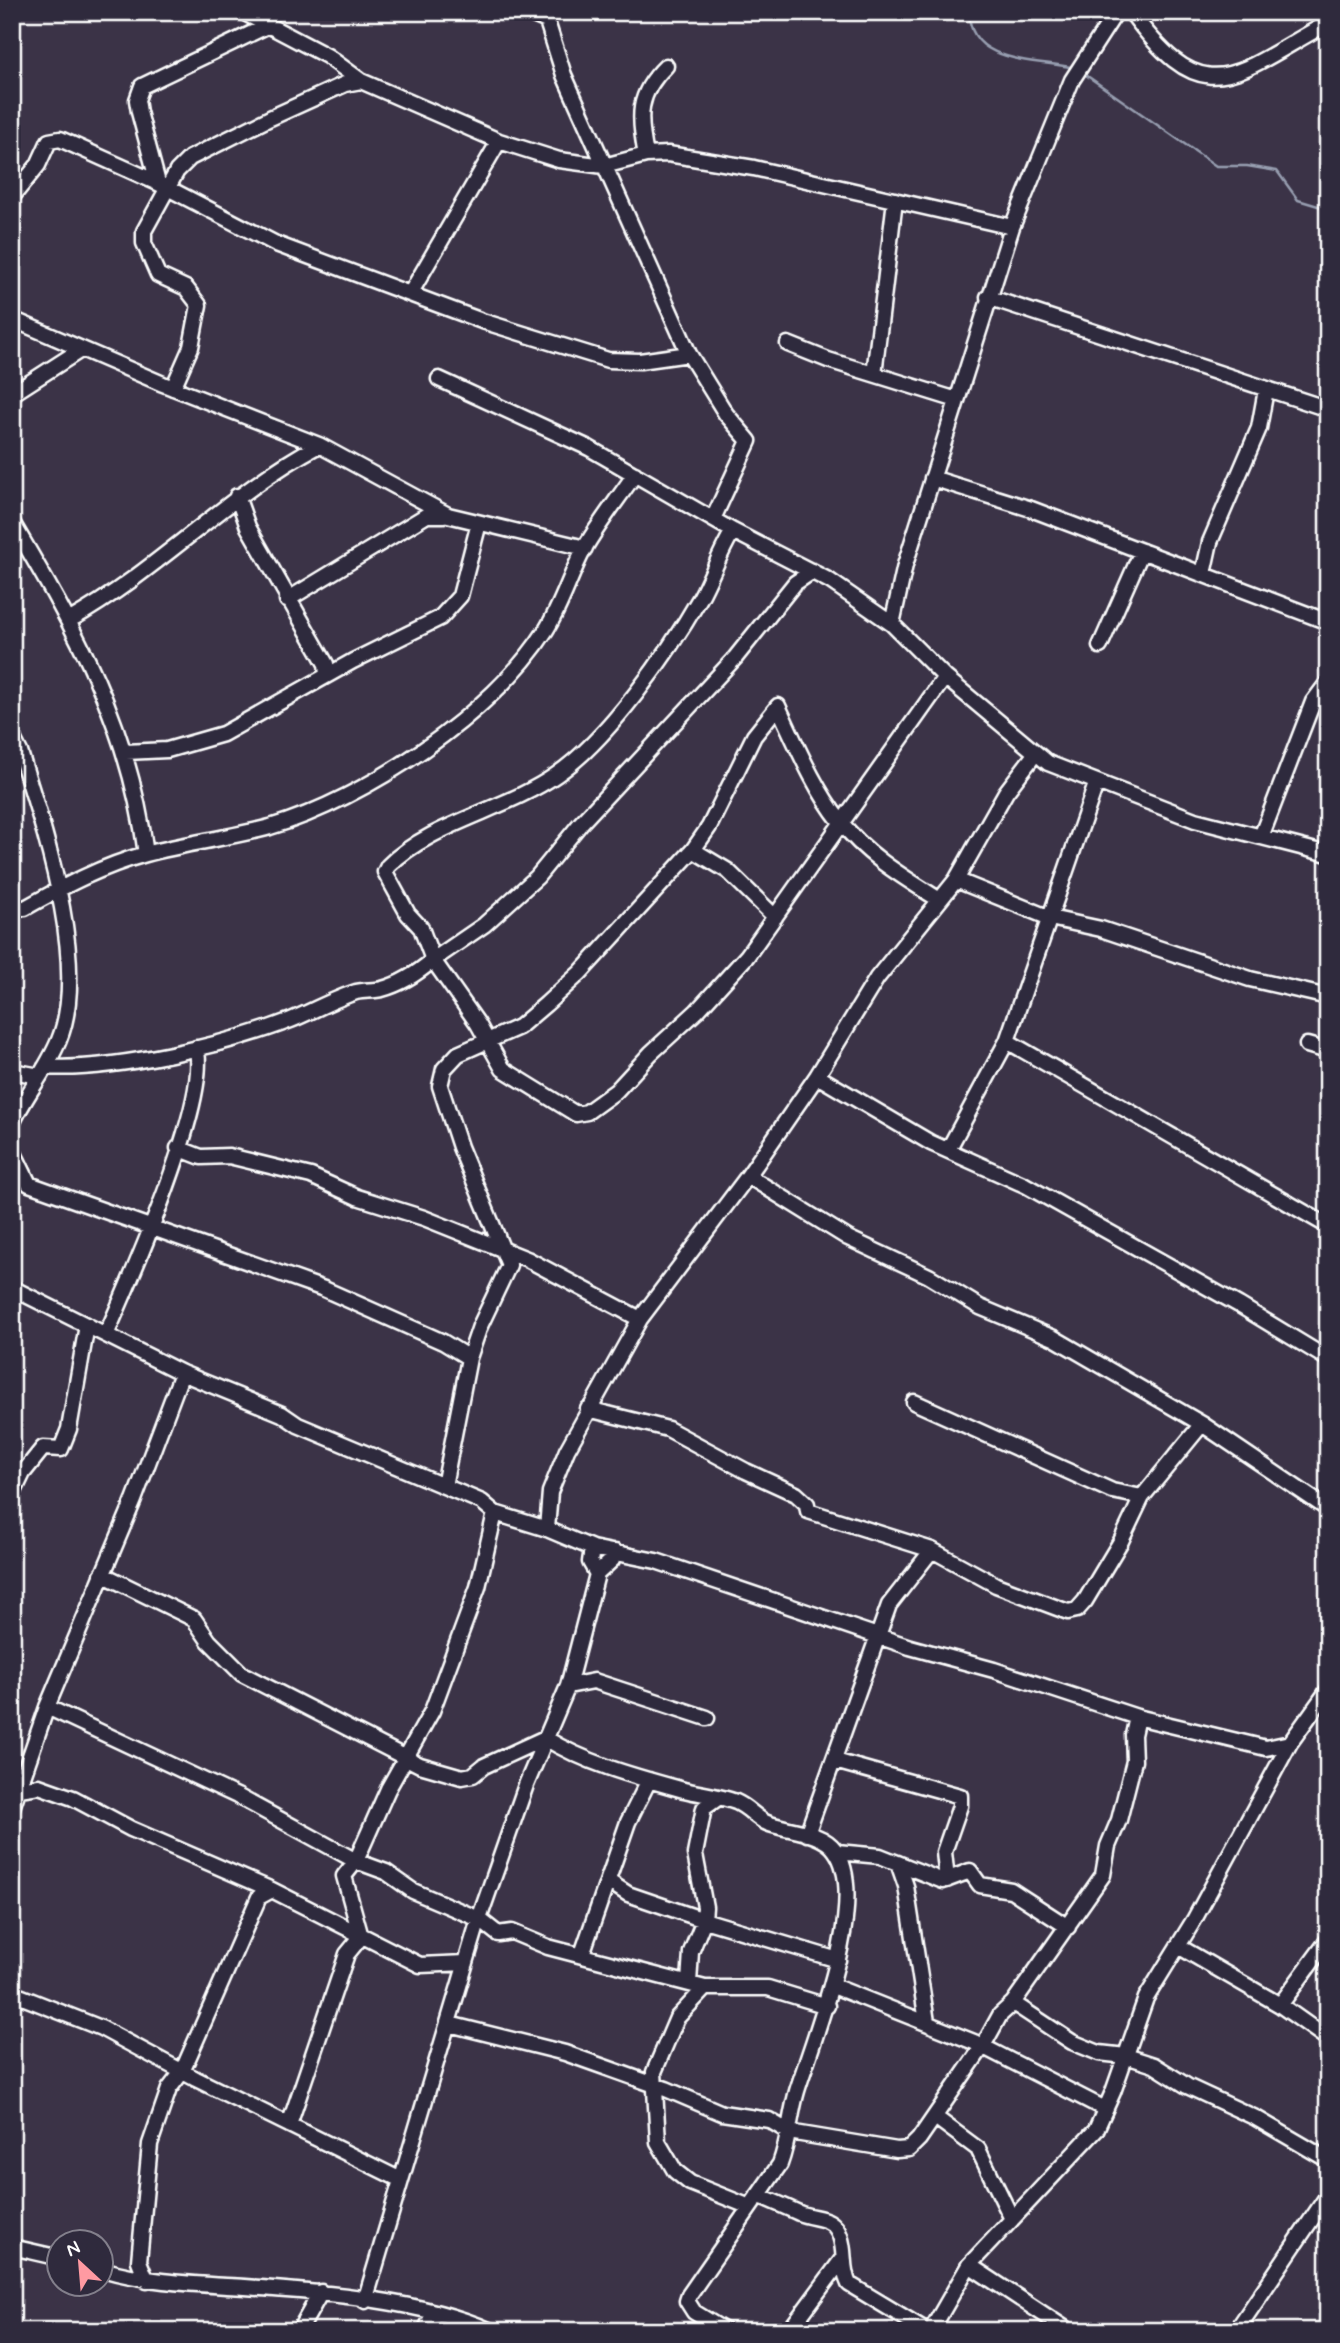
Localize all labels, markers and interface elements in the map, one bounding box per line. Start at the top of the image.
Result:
north arrow [46,2228,116,2298]
text: N [62,2235,84,2263]

